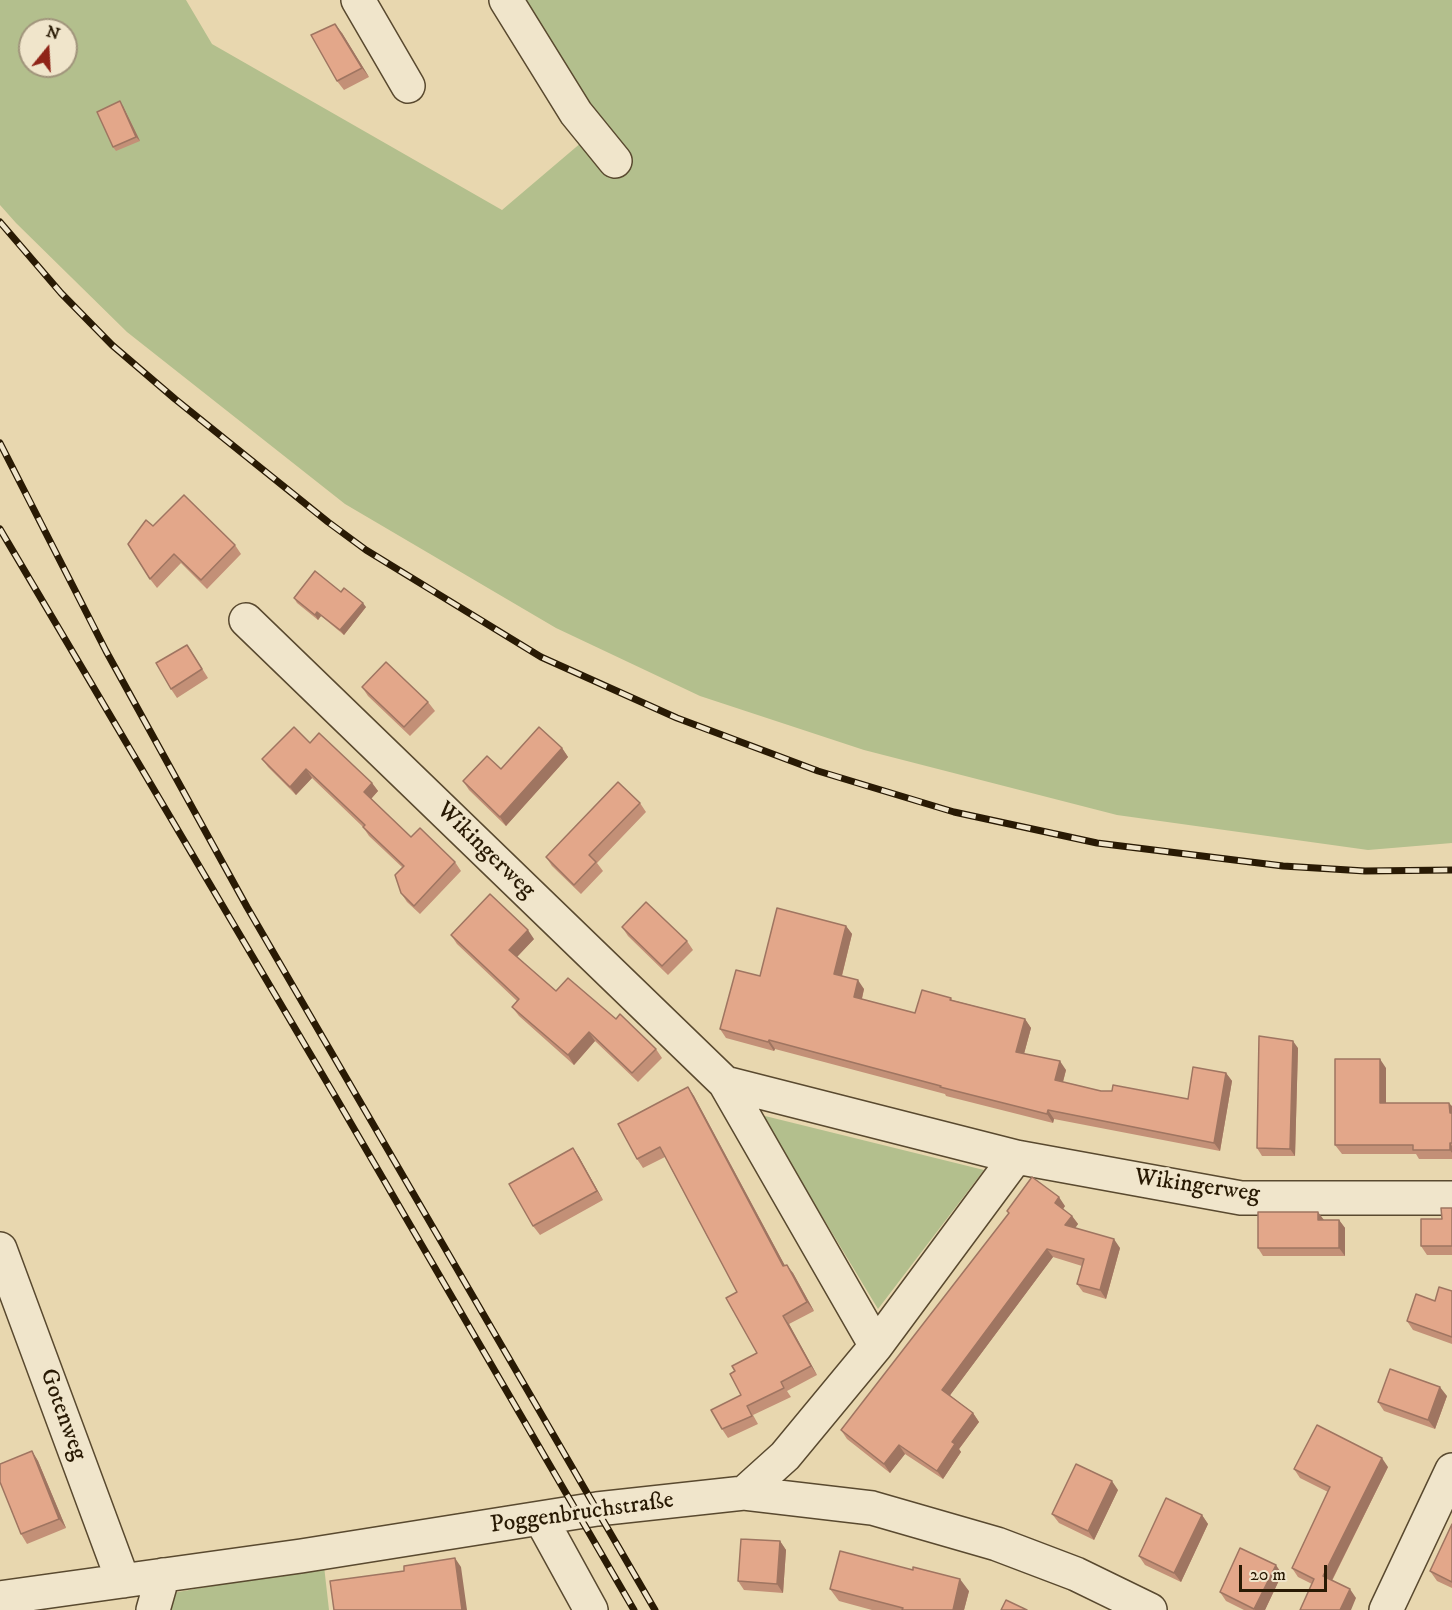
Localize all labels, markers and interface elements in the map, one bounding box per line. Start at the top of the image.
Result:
north arrow [18,18,78,78]
text: N [44,21,62,44]
street label: Wikingerweg [430,797,540,905]
street label: Wikingerweg [1132,1164,1262,1210]
street label: Gotenweg [32,1365,92,1465]
street label: Poggenbruchstraße [488,1487,676,1541]
scale bar [1242,1553,1330,1591]
text: 20 m [1250,1564,1286,1586]

